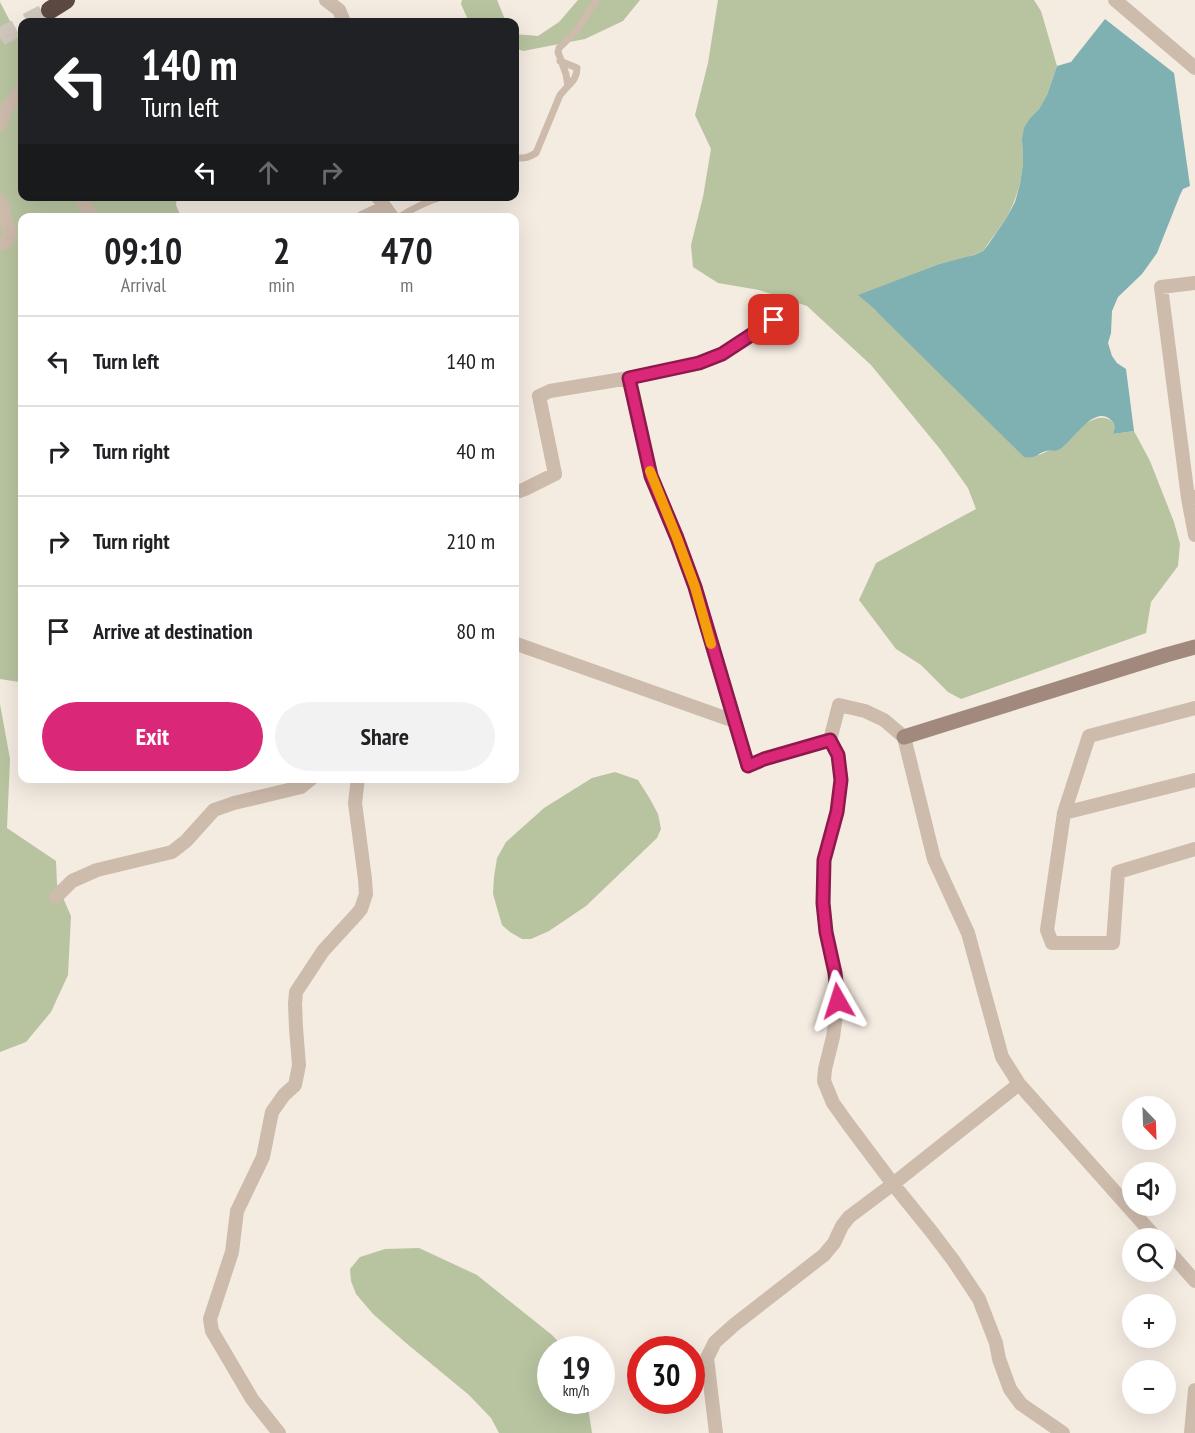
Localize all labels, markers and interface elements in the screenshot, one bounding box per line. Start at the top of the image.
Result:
text: 140 m [141,37,238,92]
icon: left [42,42,120,120]
text: Turn left [141,90,219,124]
icon: left [189,156,222,189]
icon: ahead [252,156,285,189]
icon: right [315,156,348,189]
text: 09:10 [104,227,182,274]
text: 2 [273,227,290,274]
text: 470 [381,227,433,274]
text: Arrival [121,272,166,298]
text: min [269,272,295,298]
text: m [400,272,413,298]
pin [748,294,799,345]
icon: arrive [757,303,790,336]
icon: left [42,345,75,378]
text: Turn left [93,347,159,375]
text: 140 m [446,347,495,375]
icon: right [42,435,75,468]
text: Turn right [93,437,170,465]
text: 40 m [456,437,495,465]
icon: right [42,525,75,558]
text: Turn right [93,527,170,555]
text: 210 m [446,527,495,555]
icon: arrive [42,615,75,648]
text: Arrive at destination [93,617,253,645]
text: 80 m [456,617,495,645]
button: Exit [42,702,263,771]
button: Share [275,702,495,771]
position arrow [806,969,870,1033]
north arrow [1122,1096,1176,1150]
map controls [1122,1096,1176,1414]
button: sound [1122,1162,1176,1216]
button: search [1122,1228,1176,1282]
button: + [1122,1294,1176,1348]
speed limit sign: 30 [627,1336,705,1414]
text: 19 [562,1348,590,1387]
button: − [1122,1360,1176,1414]
text: km/h [563,1381,589,1400]

